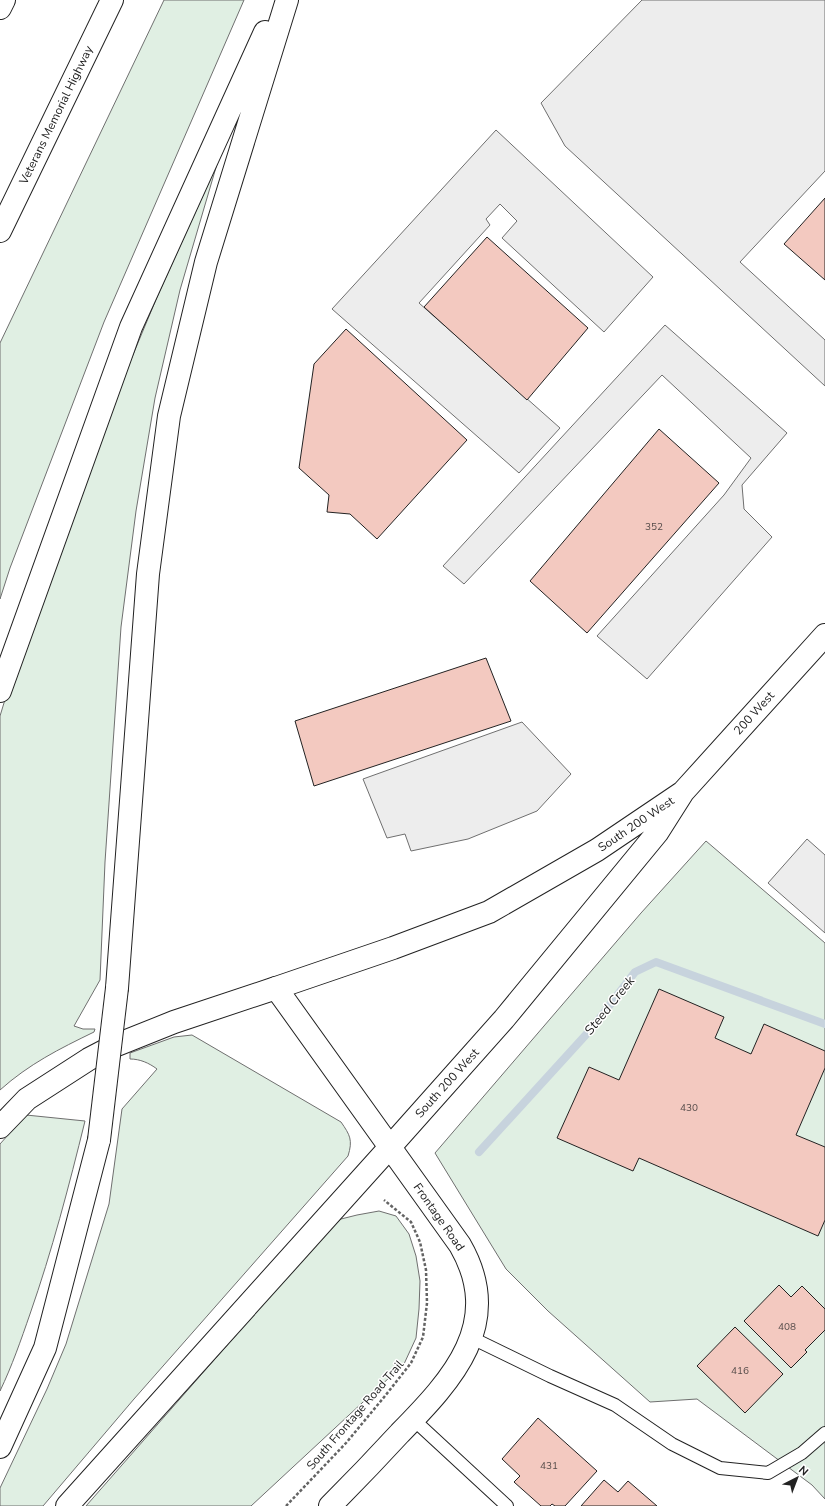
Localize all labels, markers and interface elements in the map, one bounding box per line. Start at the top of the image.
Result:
street label: Veterans Memorial Highway [15,42,97,188]
house number: 352 [645,520,663,534]
street label: 200 West [730,687,778,738]
street label: South 200 West [595,792,678,855]
water label: Steed Creek [580,972,639,1039]
street label: South 200 West [411,1044,483,1121]
house number: 430 [680,1101,698,1115]
street label: Frontage Road [410,1180,468,1254]
house number: 408 [778,1320,796,1334]
street label: South Frontage Road Trail [303,1356,407,1473]
house number: 416 [731,1364,749,1378]
north arrow [777,1458,817,1498]
house number: 431 [540,1459,558,1473]
text: N [795,1463,811,1479]

